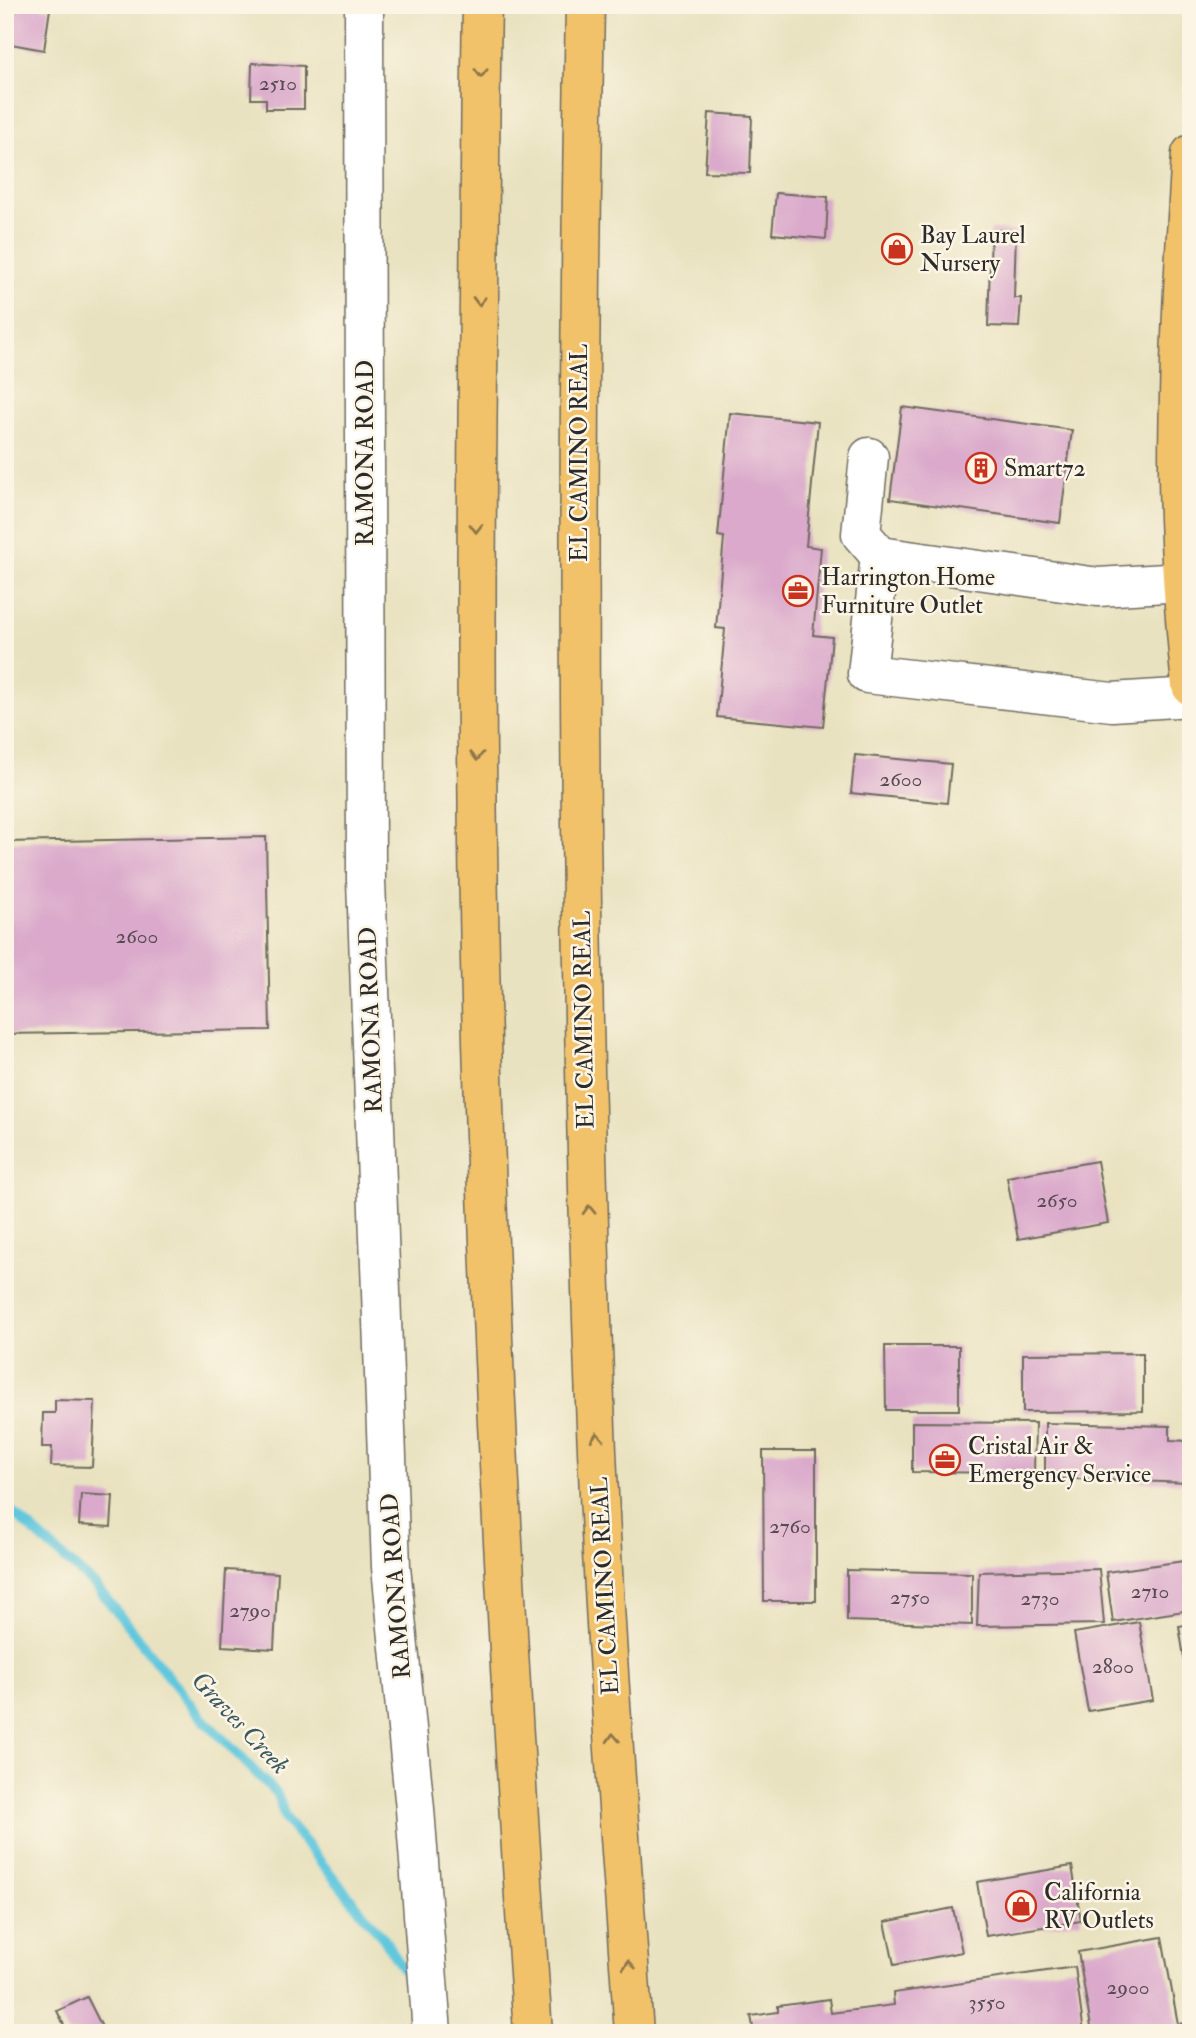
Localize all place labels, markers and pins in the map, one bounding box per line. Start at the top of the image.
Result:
place label: Bay Laurel Nursery [920,220,1026,279]
shop icon: Bay Laurel Nursery [880,232,914,266]
building icon: Smart72 [964,451,998,485]
place label: Smart72 [1004,453,1086,484]
place label: Harrington Home Furniture Outlet [821,562,995,621]
office icon: Harrington Home Furniture Outlet [781,574,815,608]
place label: Cristal Air & Emergency Service [968,1431,1151,1490]
office icon: Cristal Air & Emergency Service [928,1443,962,1477]
place label: California RV Outlets [1044,1877,1154,1936]
shop icon: California RV Outlets [1004,1889,1038,1923]

